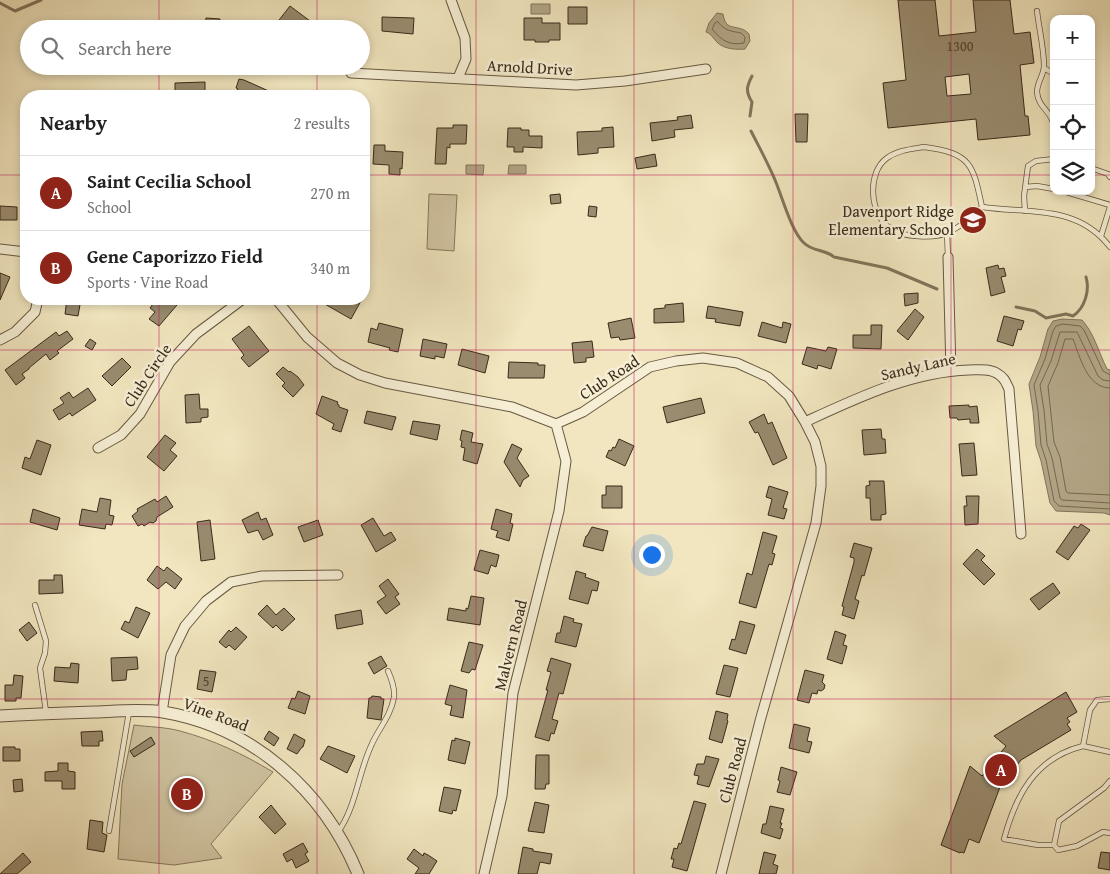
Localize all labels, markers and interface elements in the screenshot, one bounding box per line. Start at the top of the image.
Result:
map controls [1050,15,1095,195]
button: + [1050,15,1095,60]
search box [20,20,370,75]
icon: search [38,34,66,62]
text: Search here [78,34,172,62]
house number: 1300 [947,36,974,56]
street label: Arnold Drive [486,53,574,81]
button: − [1050,60,1095,105]
button: locate [1050,105,1095,150]
text: Nearby [40,107,107,138]
text: 2 results [293,111,350,135]
button: layers [1050,150,1095,195]
text: Saint Cecilia School [87,167,251,195]
text: A [51,181,61,205]
text: 270 m [310,181,350,205]
text: School [87,195,131,219]
place label: Davenport Ridge Elementary School [829,199,955,241]
school or university icon: Davenport Ridge Elementary School [958,205,988,235]
text: Gene Caporizzo Field [87,242,263,270]
text: B [51,256,61,280]
text: 340 m [310,256,350,280]
text: Sports · Vine Road [87,270,208,294]
street label: Club Circle [117,338,177,412]
street label: Sandy Lane [878,346,958,386]
street label: Club Road [574,348,644,405]
your location [639,542,665,568]
street label: Malvern Road [487,597,533,693]
house number: 5 [203,671,209,691]
street label: Vine Road [180,691,253,738]
street label: Club Road [712,734,752,806]
pin: A [985,751,1017,789]
pin: B [171,775,203,813]

